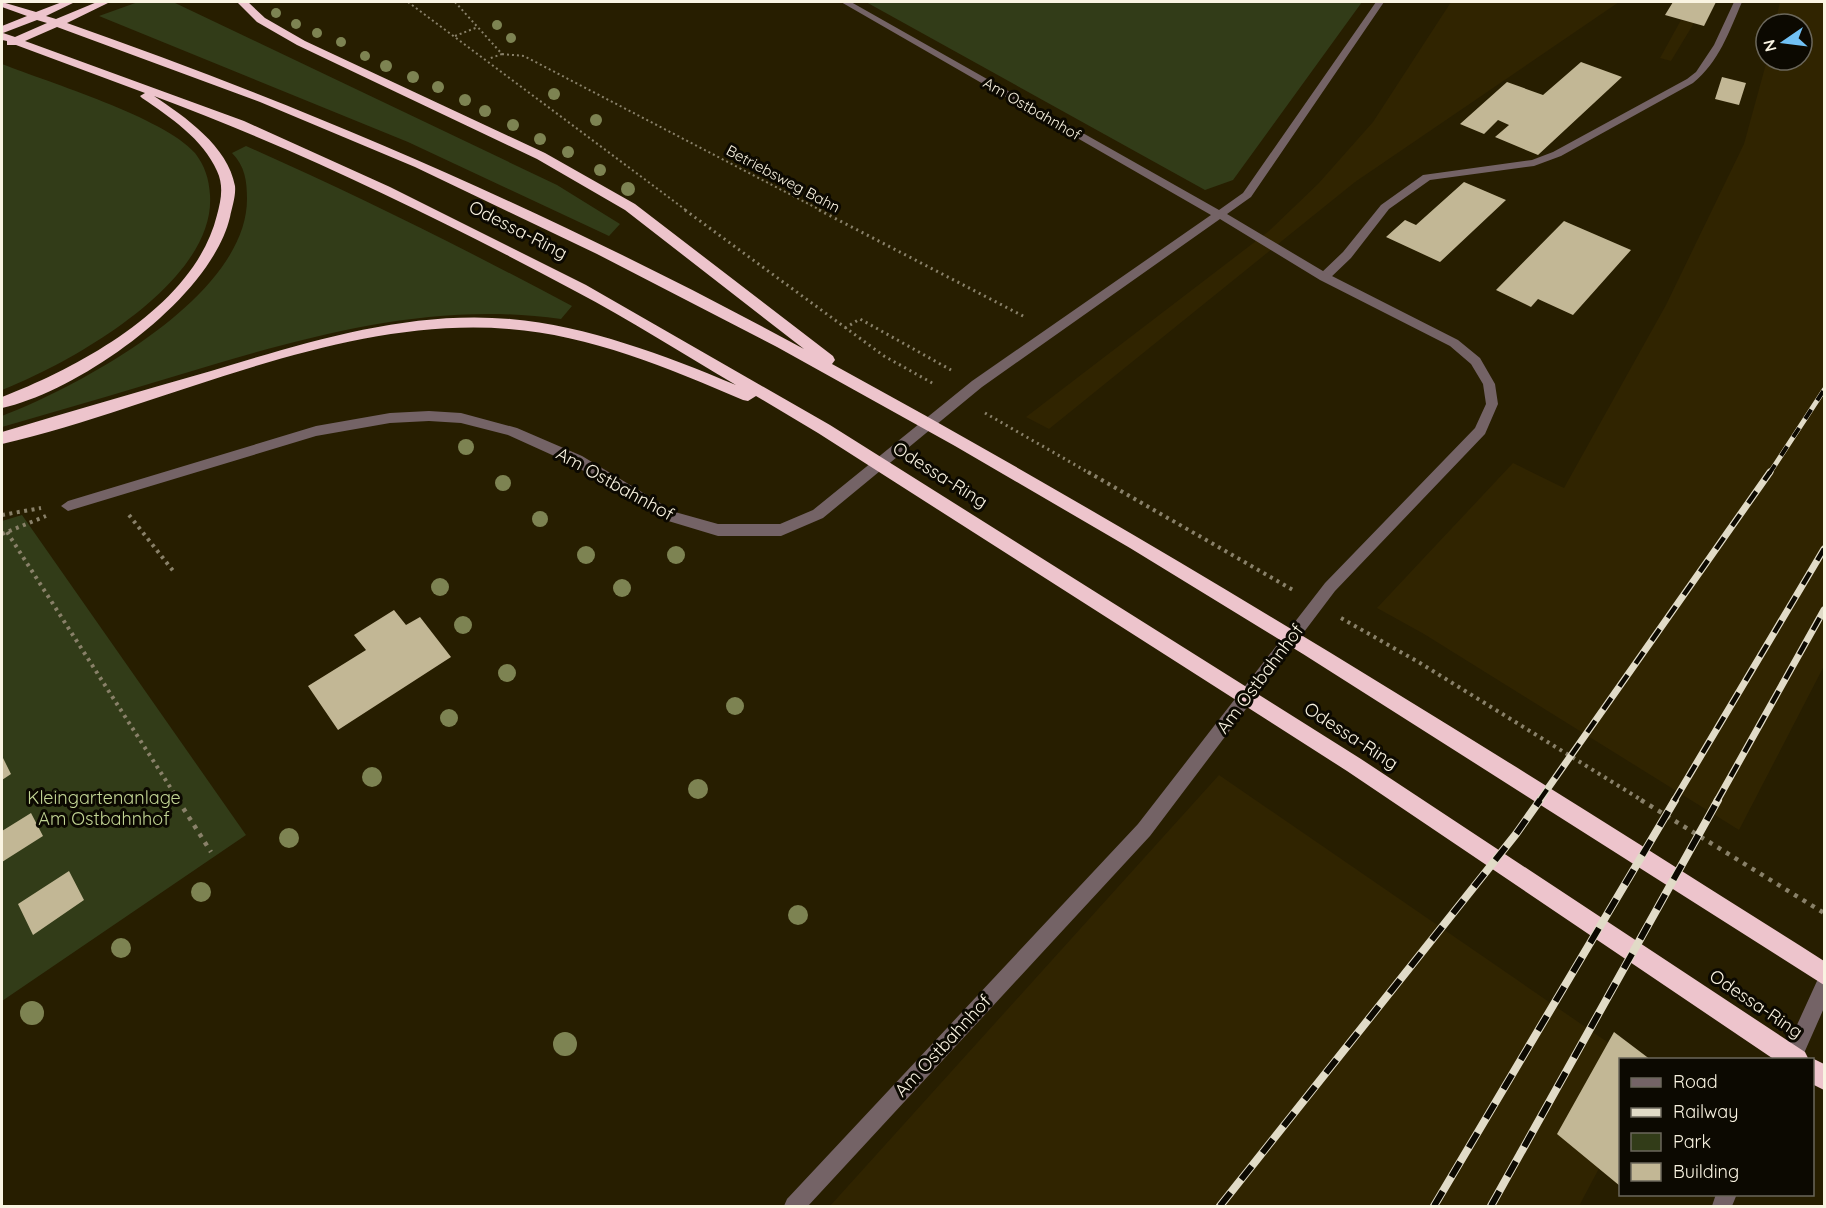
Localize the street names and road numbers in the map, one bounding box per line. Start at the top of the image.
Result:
street label: Am Ostbahnhof [980,73,1085,144]
street label: Betriebsweg Bahn [723,141,843,217]
street label: Odessa-Ring [465,195,571,264]
street label: Odessa-Ring [889,436,992,513]
street label: Am Ostbahnhof [552,442,679,526]
street label: Am Ostbahnhof [1211,619,1309,738]
street label: Odessa-Ring [1300,697,1403,775]
street label: Odessa-Ring [1705,964,1807,1043]
street label: Am Ostbahnhof [889,989,996,1102]

